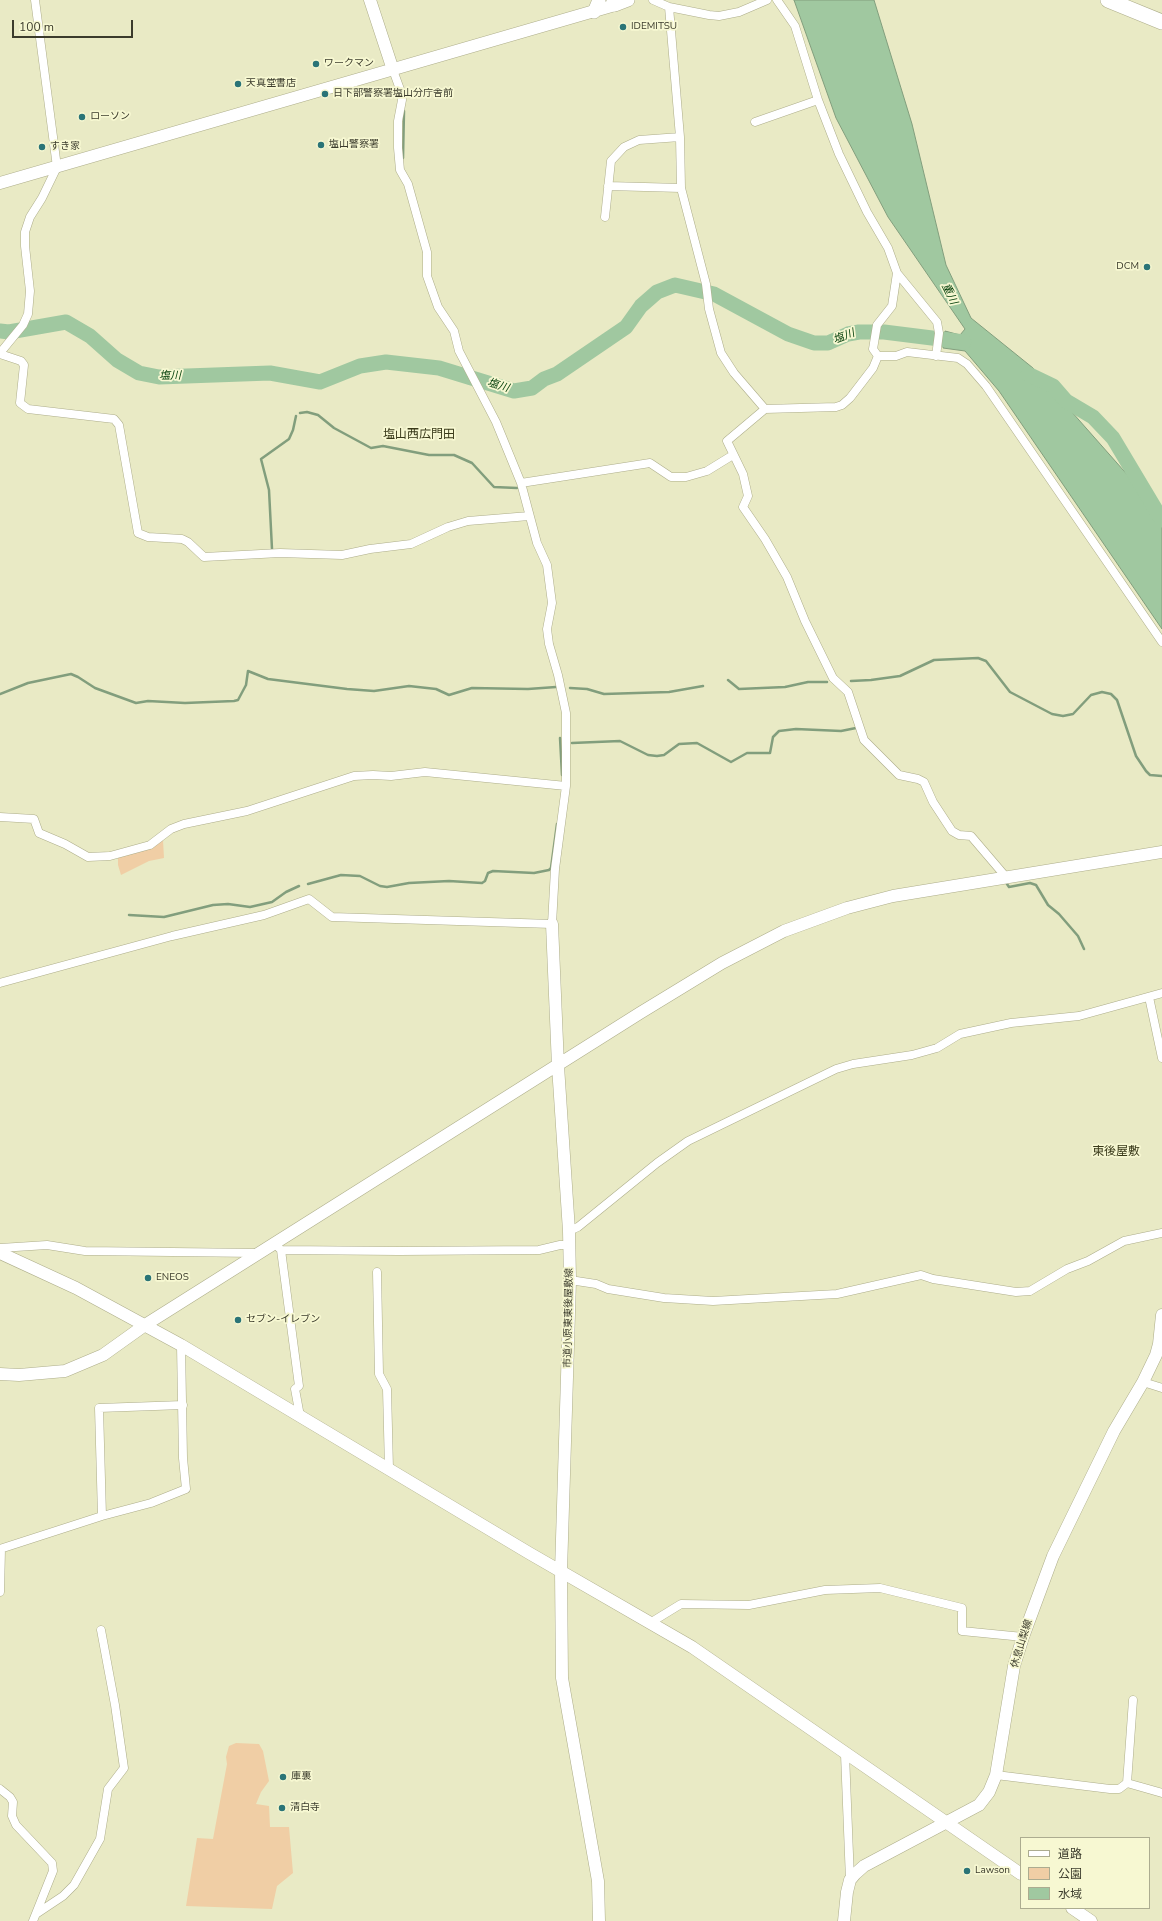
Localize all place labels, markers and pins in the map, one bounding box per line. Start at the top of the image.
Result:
place label: IDEMITSU [631,21,677,33]
marker: IDEMITSU [618,22,628,32]
place label: ワークマン [324,58,374,70]
marker: ワークマン [311,59,321,69]
place label: 天真堂書店 [246,78,296,90]
marker: 天真堂書店 [233,79,243,89]
place label: 日下部警察署塩山分庁舎前 [333,88,453,100]
marker: 日下部警察署塩山分庁舎前 [320,89,330,99]
place label: ローソン [90,111,130,123]
marker: ローソン [77,112,87,122]
place label: 塩山警察署 [329,139,379,151]
marker: 塩山警察署 [316,140,326,150]
place label: すき家 [50,141,80,153]
marker: すき家 [37,142,47,152]
place label: DCM [1116,261,1139,273]
marker: DCM [1142,262,1152,272]
place label: ENEOS [156,1272,189,1284]
marker: ENEOS [143,1273,153,1283]
place label: セブン-イレブン [246,1314,320,1326]
marker: セブン-イレブン [233,1315,243,1325]
place label: 庫裏 [291,1771,311,1783]
marker: 庫裏 [278,1772,288,1782]
place label: 清白寺 [290,1802,320,1814]
marker: 清白寺 [277,1803,287,1813]
place label: Lawson [975,1865,1010,1877]
marker: Lawson [962,1866,972,1876]

